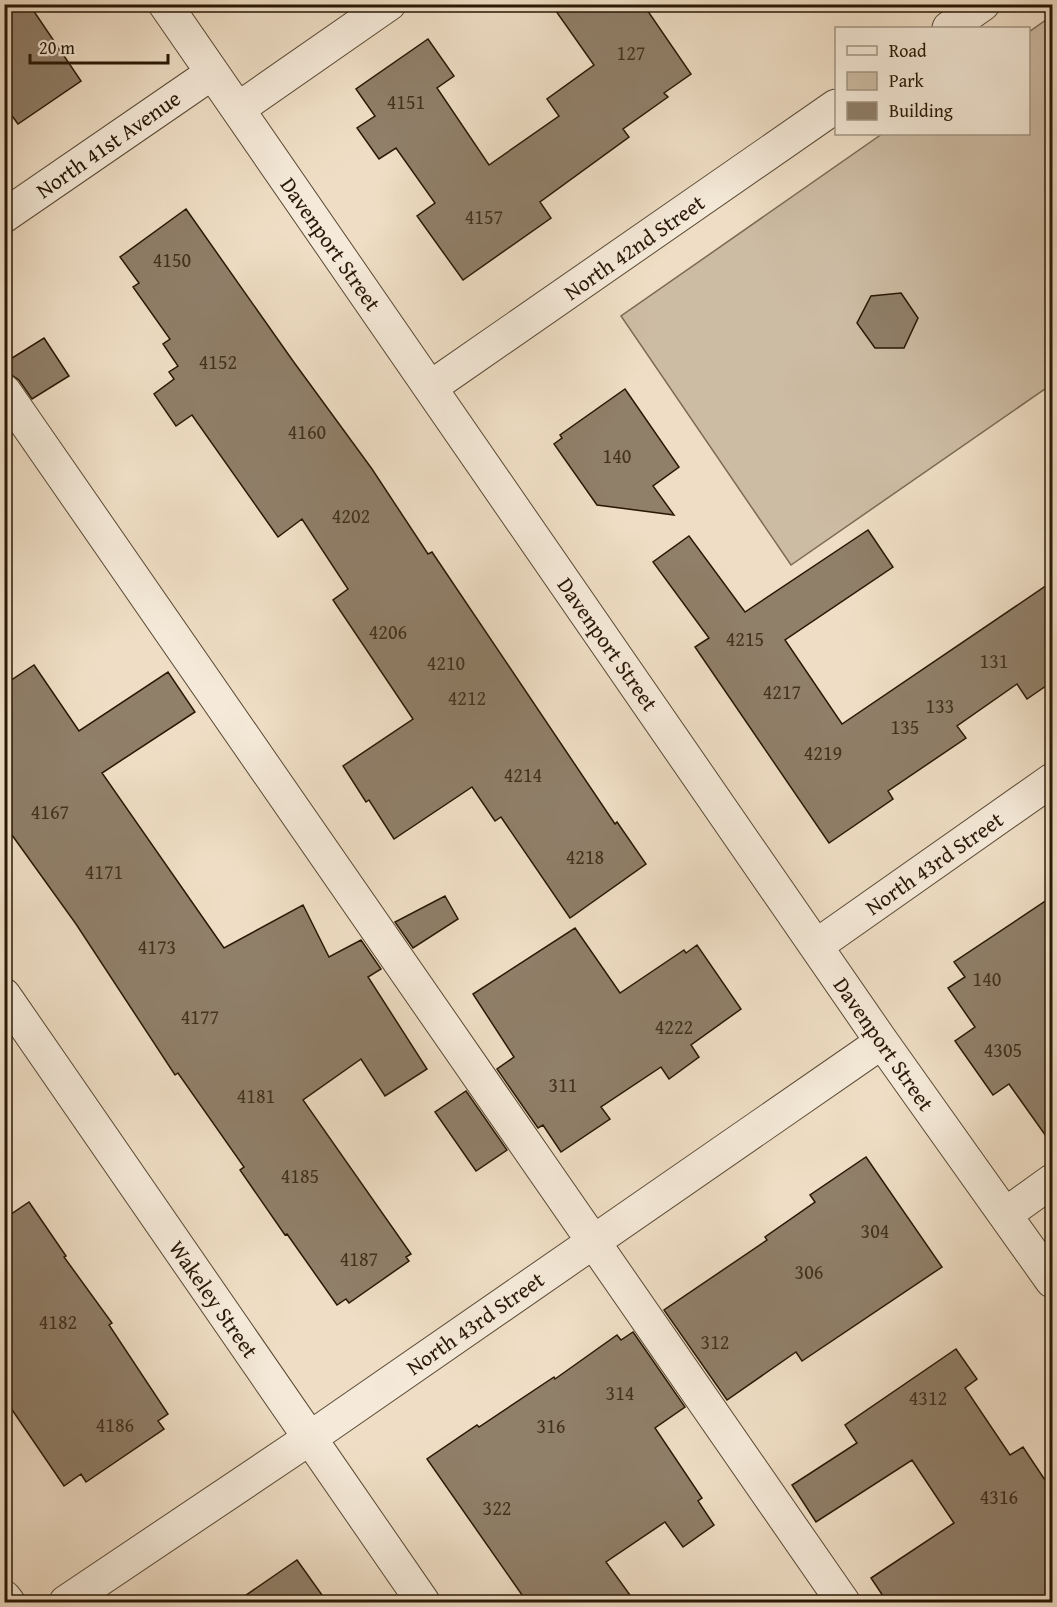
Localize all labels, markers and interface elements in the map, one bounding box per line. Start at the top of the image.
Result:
scale bar [30,27,168,65]
legend [835,27,1030,135]
text: 20 m [39,34,75,61]
text: Road [889,37,927,64]
house number: 127 [617,38,645,67]
text: Park [889,67,925,94]
street label: North 41st Avenue [29,82,187,206]
house number: 4151 [387,87,425,116]
text: Building [889,97,953,124]
street label: Davenport Street [273,171,389,318]
street label: North 42nd Street [557,186,711,308]
house number: 4157 [465,202,503,231]
house number: 4150 [153,245,191,274]
house number: 4152 [199,347,237,376]
house number: 4160 [288,417,326,446]
house number: 140 [603,441,631,470]
house number: 4202 [332,501,370,530]
street label: Davenport Street [550,571,666,718]
house number: 4206 [369,617,407,646]
house number: 4215 [726,624,764,653]
house number: 131 [980,646,1008,675]
house number: 4210 [427,648,465,677]
house number: 4217 [763,677,801,706]
house number: 4212 [448,683,486,712]
house number: 133 [926,691,954,720]
house number: 135 [891,712,919,741]
house number: 4219 [804,738,842,767]
house number: 4214 [504,760,542,789]
house number: 4167 [31,797,69,826]
street label: North 43rd Street [859,803,1010,923]
house number: 4218 [566,842,604,871]
house number: 4171 [85,857,123,886]
house number: 4173 [138,932,176,961]
house number: 140 [973,964,1001,993]
street label: Davenport Street [826,971,942,1118]
house number: 4177 [181,1002,219,1031]
house number: 4222 [655,1012,693,1041]
house number: 4305 [984,1035,1022,1064]
house number: 311 [549,1070,577,1099]
house number: 4181 [237,1081,275,1110]
house number: 4185 [281,1161,319,1190]
house number: 304 [861,1216,889,1245]
street label: Wakeley Street [162,1234,267,1365]
house number: 4187 [340,1244,378,1273]
house number: 306 [795,1257,823,1286]
street label: North 43rd Street [400,1263,551,1383]
house number: 4182 [39,1307,77,1336]
house number: 312 [701,1327,729,1356]
house number: 314 [606,1378,634,1407]
house number: 4312 [909,1383,947,1412]
house number: 4186 [96,1410,134,1439]
house number: 316 [537,1411,565,1440]
house number: 4316 [980,1482,1018,1511]
house number: 322 [483,1493,511,1522]

